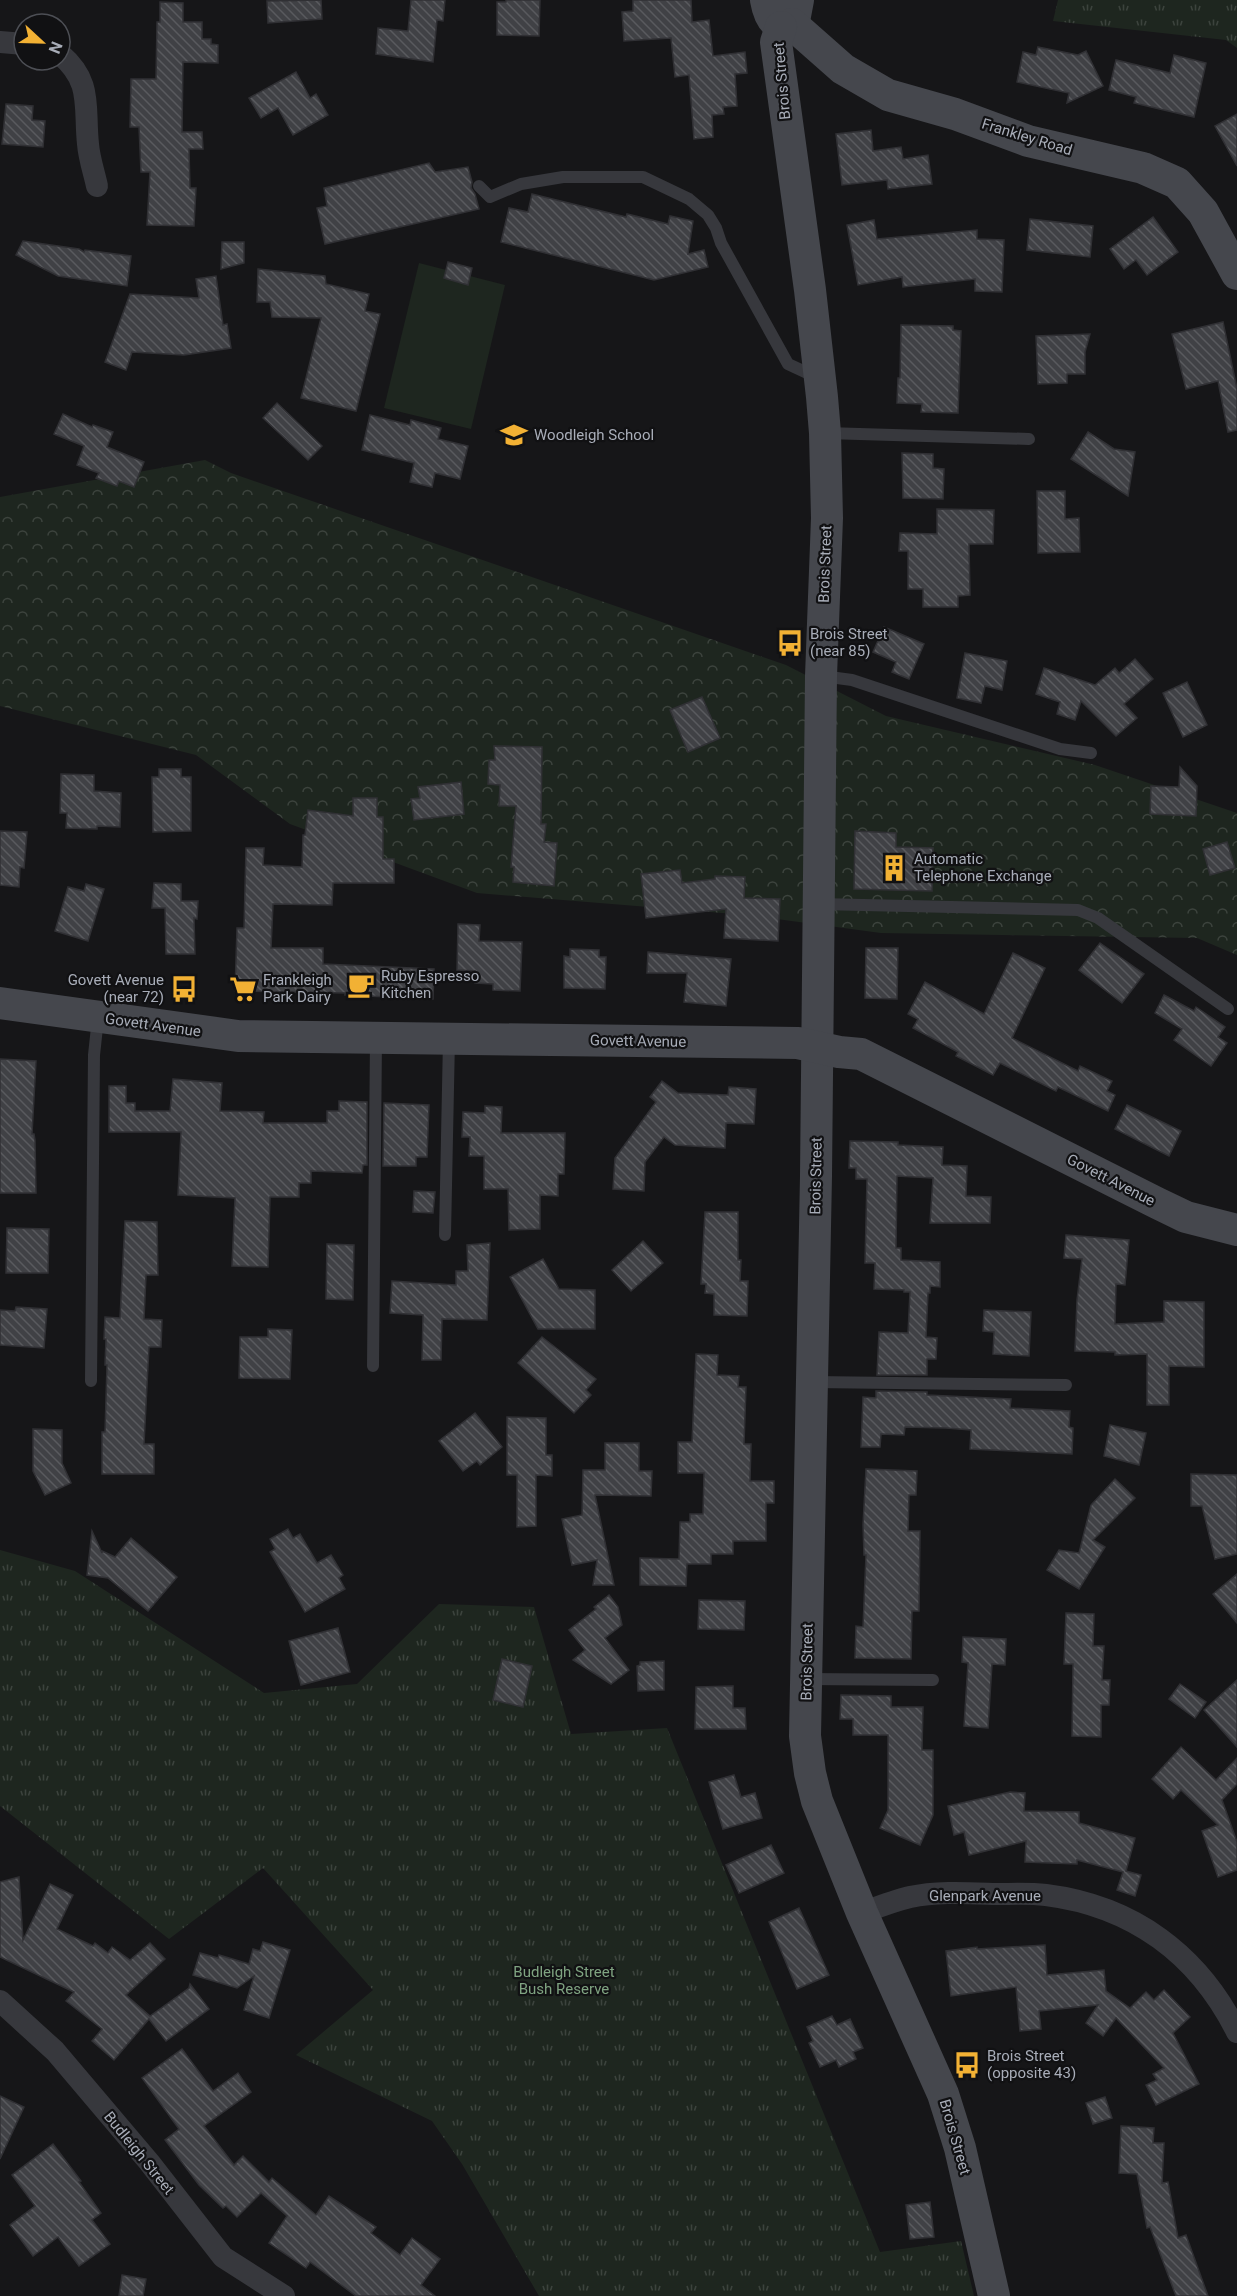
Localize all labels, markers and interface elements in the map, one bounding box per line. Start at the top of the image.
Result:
north arrow [12,12,72,72]
text: N [45,39,66,56]
street label: Brois Street [770,42,794,120]
street label: Frankley Road [980,115,1074,159]
school or university icon: Woodleigh School [499,420,529,450]
place label: Woodleigh School [534,426,654,444]
street label: Brois Street [815,525,835,603]
place label: Brois Street (near 85) [810,625,888,660]
bus stop icon: Brois Street (near 85) [775,628,805,658]
place label: Automatic Telephone Exchange [914,850,1052,885]
building icon: Automatic Telephone Exchange [879,853,909,883]
place label: Ruby Espresso Kitchen [381,967,479,1002]
cafe icon: Ruby Espresso Kitchen [346,970,376,1000]
place label: Govett Avenue (near 72) [68,971,164,1006]
place label: Frankleigh Park Dairy [263,971,332,1006]
bus stop icon: Govett Avenue (near 72) [169,974,199,1004]
supermarket icon: Frankleigh Park Dairy [228,974,258,1004]
street label: Govett Avenue [104,1009,202,1041]
street label: Govett Avenue [590,1031,686,1051]
street label: Brois Street [806,1137,826,1215]
street label: Govett Avenue [1064,1150,1158,1210]
street label: Brois Street [797,1623,817,1701]
street label: Glenpark Avenue [929,1887,1041,1905]
park label: Budleigh Street Bush Reserve [513,1963,615,1998]
place label: Brois Street (opposite 43) [987,2047,1076,2082]
bus stop icon: Brois Street (opposite 43) [952,2050,982,2080]
street label: Brois Street [936,2097,974,2177]
street label: Budleigh Street [100,2108,178,2198]

